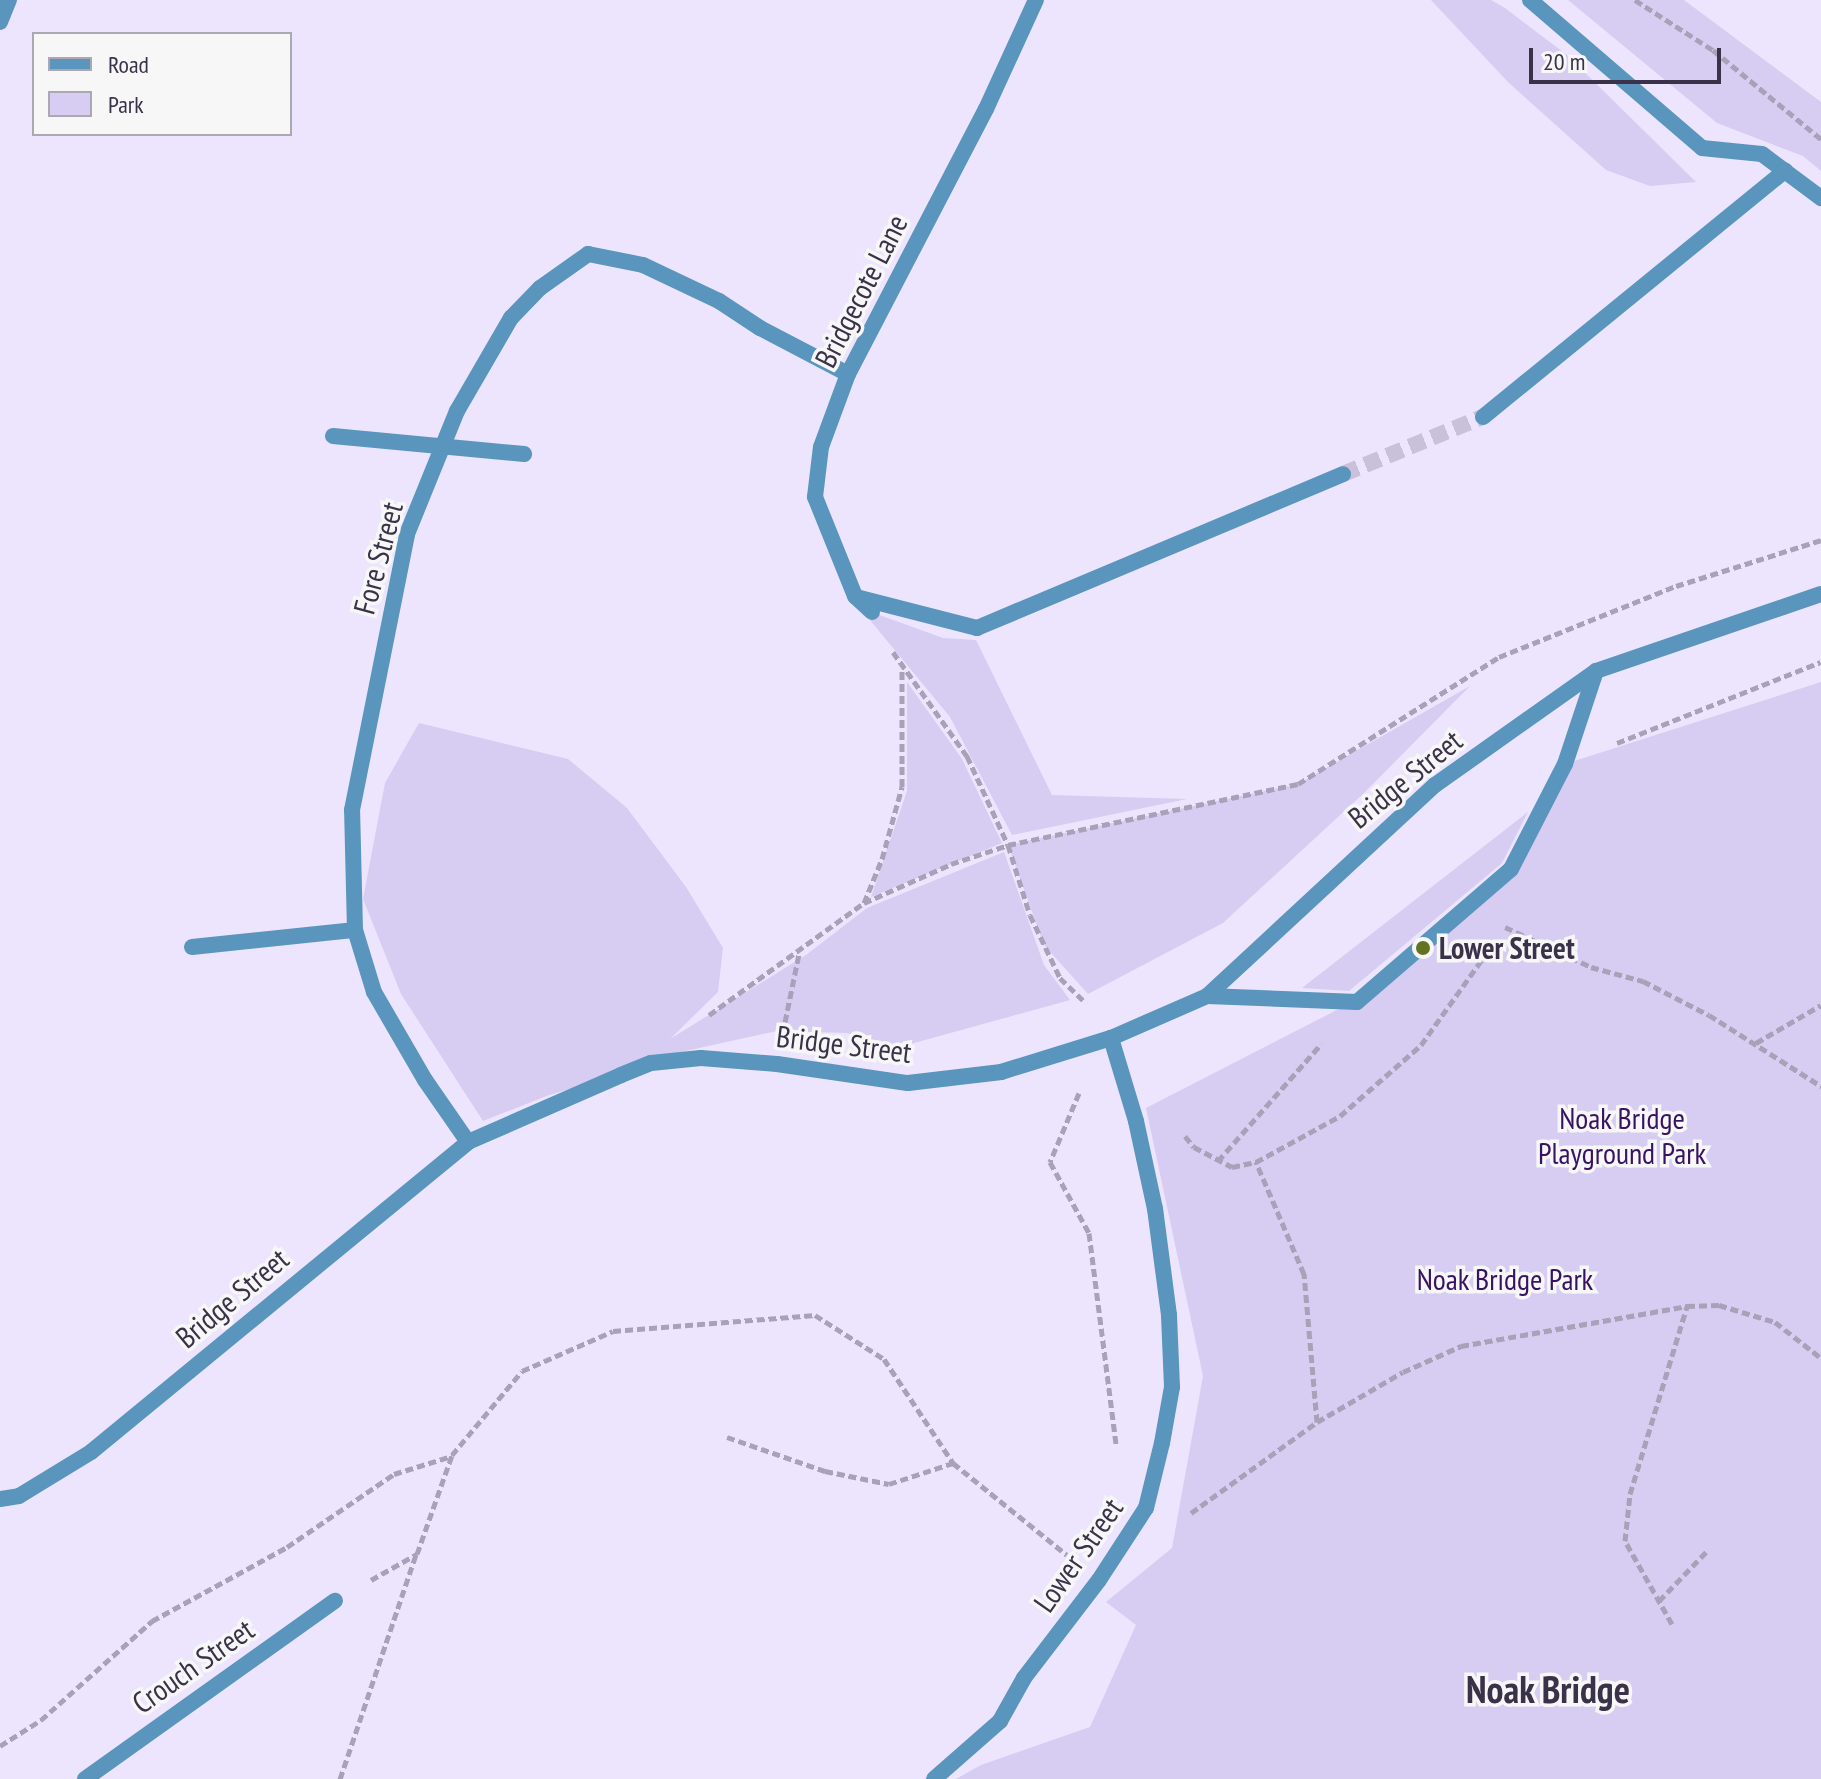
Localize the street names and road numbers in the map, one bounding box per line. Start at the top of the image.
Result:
street label: Bridgecote Lane [807,209,915,373]
street label: Fore Street [346,498,410,618]
street label: Bridge Street [1341,722,1469,836]
street label: Bridge Street [774,1018,914,1070]
street label: Bridge Street [168,1241,296,1355]
street label: Lower Street [1026,1491,1130,1619]
street label: Crouch Street [125,1611,261,1721]

